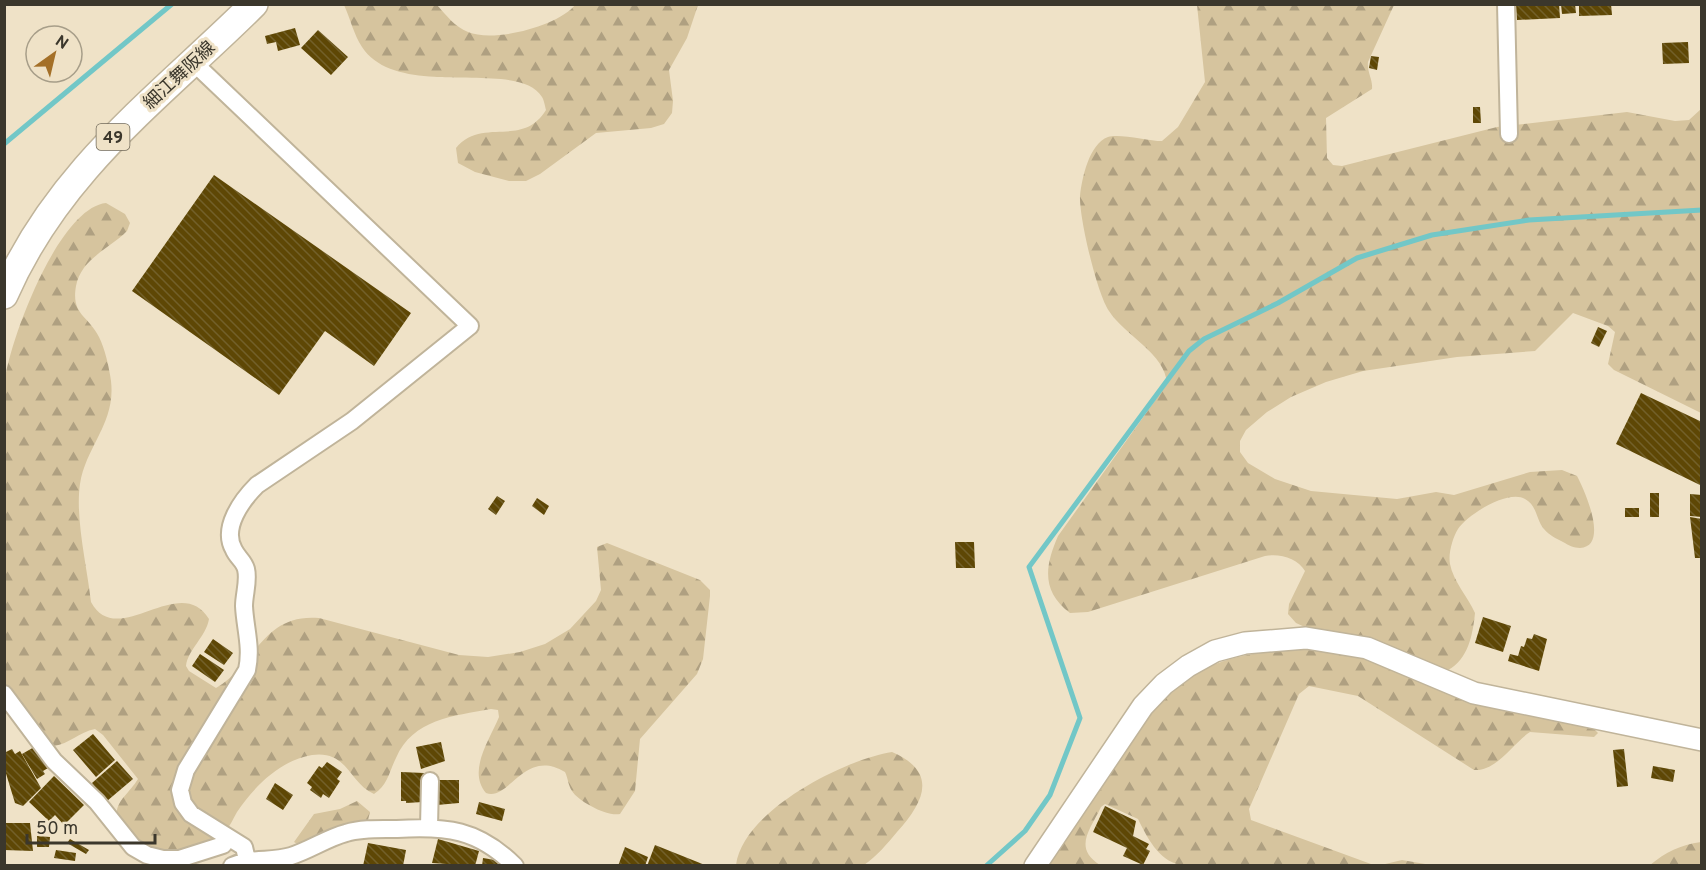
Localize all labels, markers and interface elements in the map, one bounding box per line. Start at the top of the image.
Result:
north arrow [24,24,84,84]
text: N [51,32,72,55]
street label: 細江舞阪線 [139,37,221,115]
road number: 49 [96,124,130,150]
scale bar [27,807,154,845]
text: 50 m [36,818,78,841]

